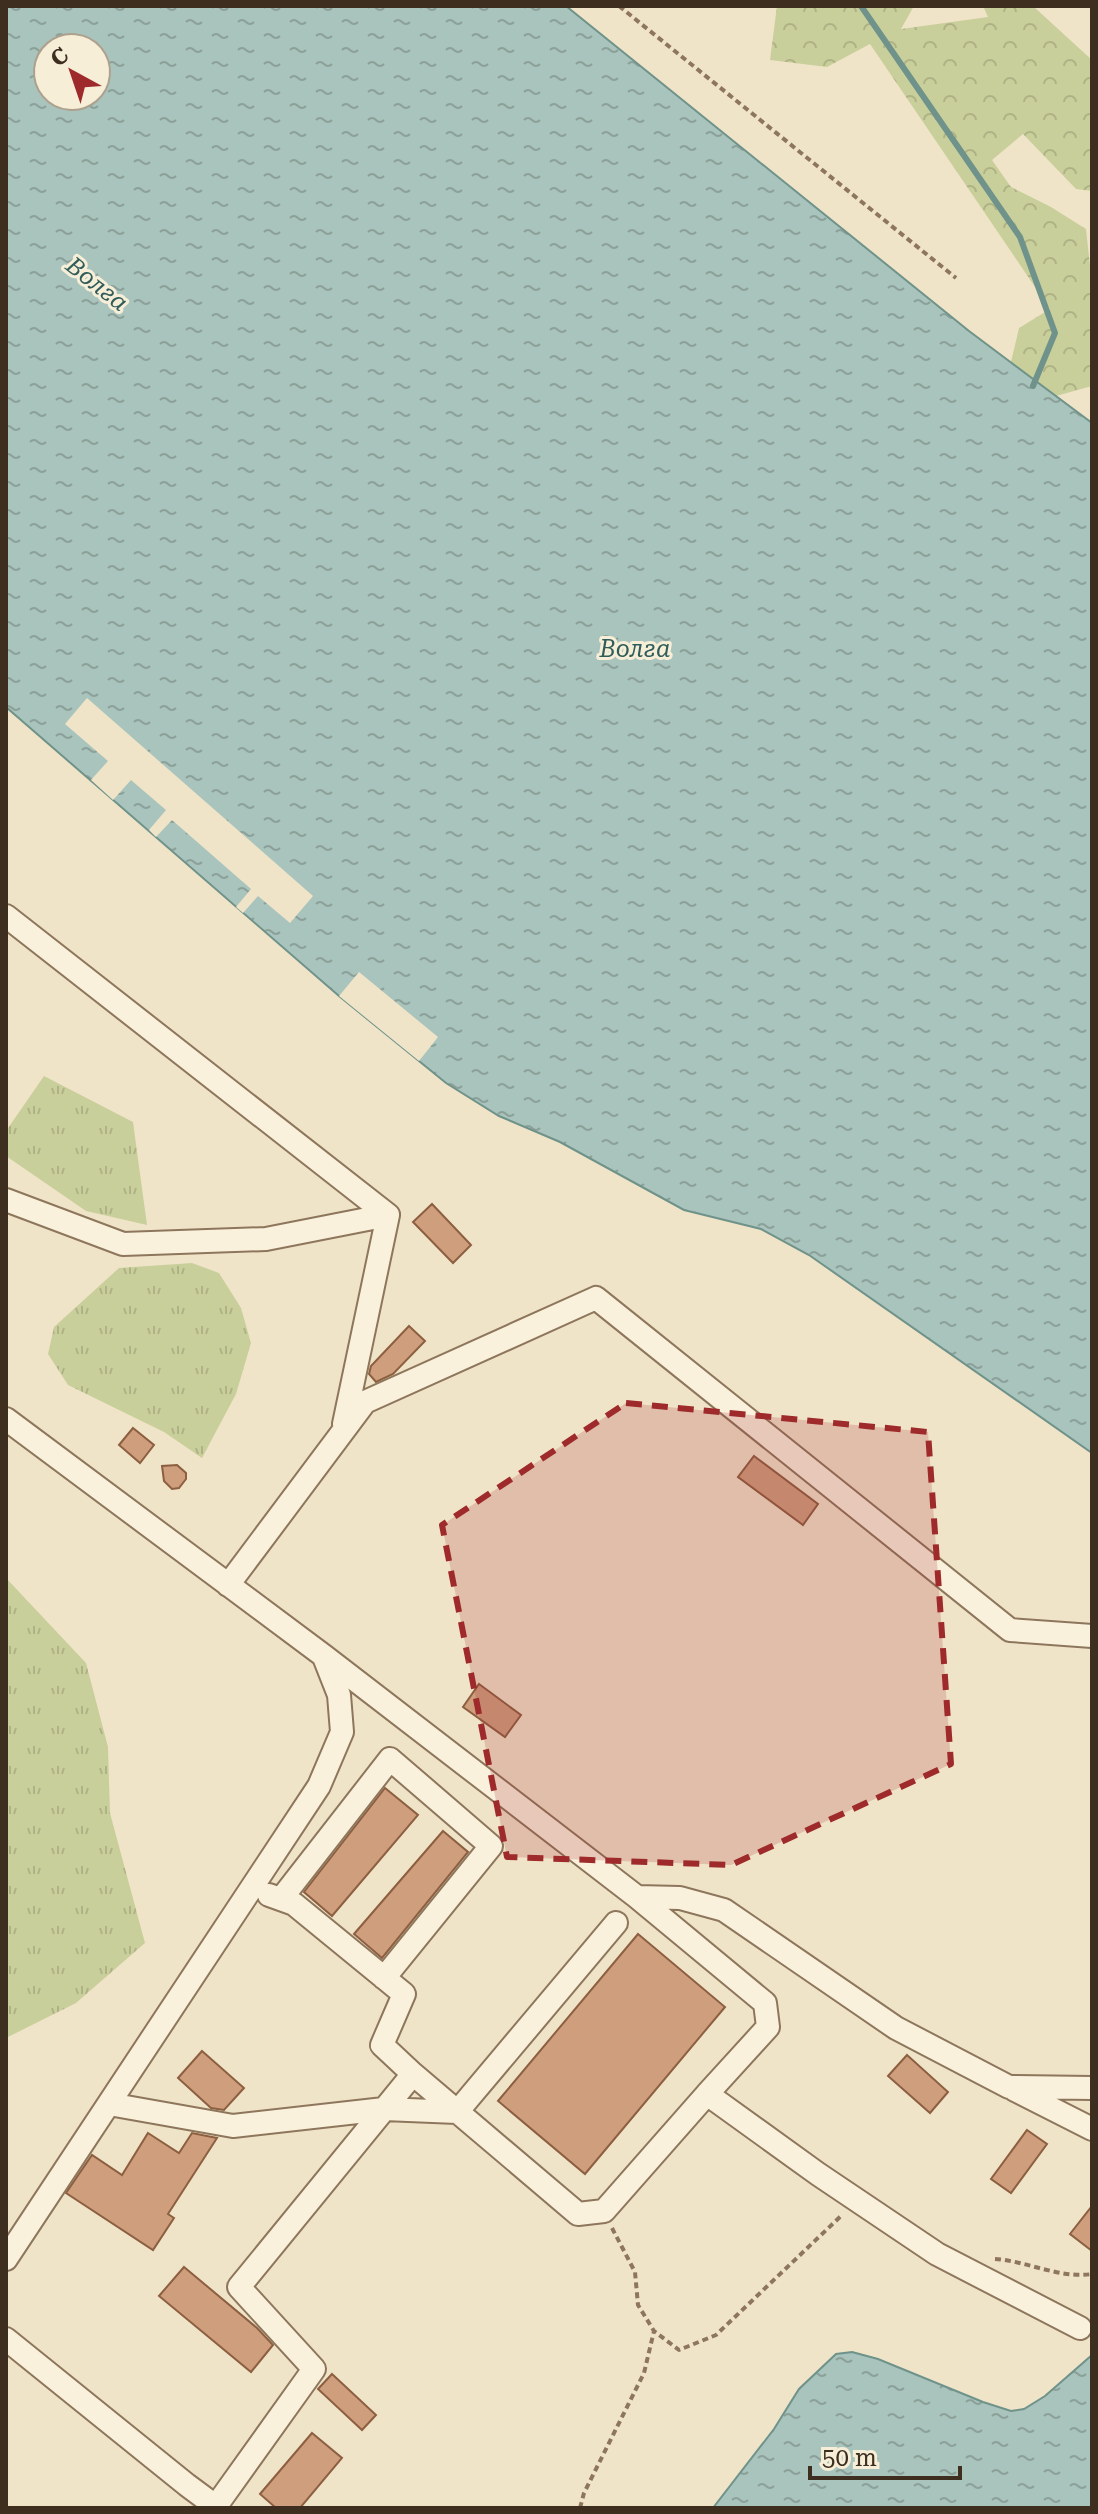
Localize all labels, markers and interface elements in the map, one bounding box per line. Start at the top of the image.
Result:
north arrow [32,32,112,112]
text: С [46,43,73,72]
water label: Волга [60,251,134,317]
water label: Волга [599,635,670,663]
scale bar [810,2430,960,2480]
text: 50 m [822,2444,877,2472]

